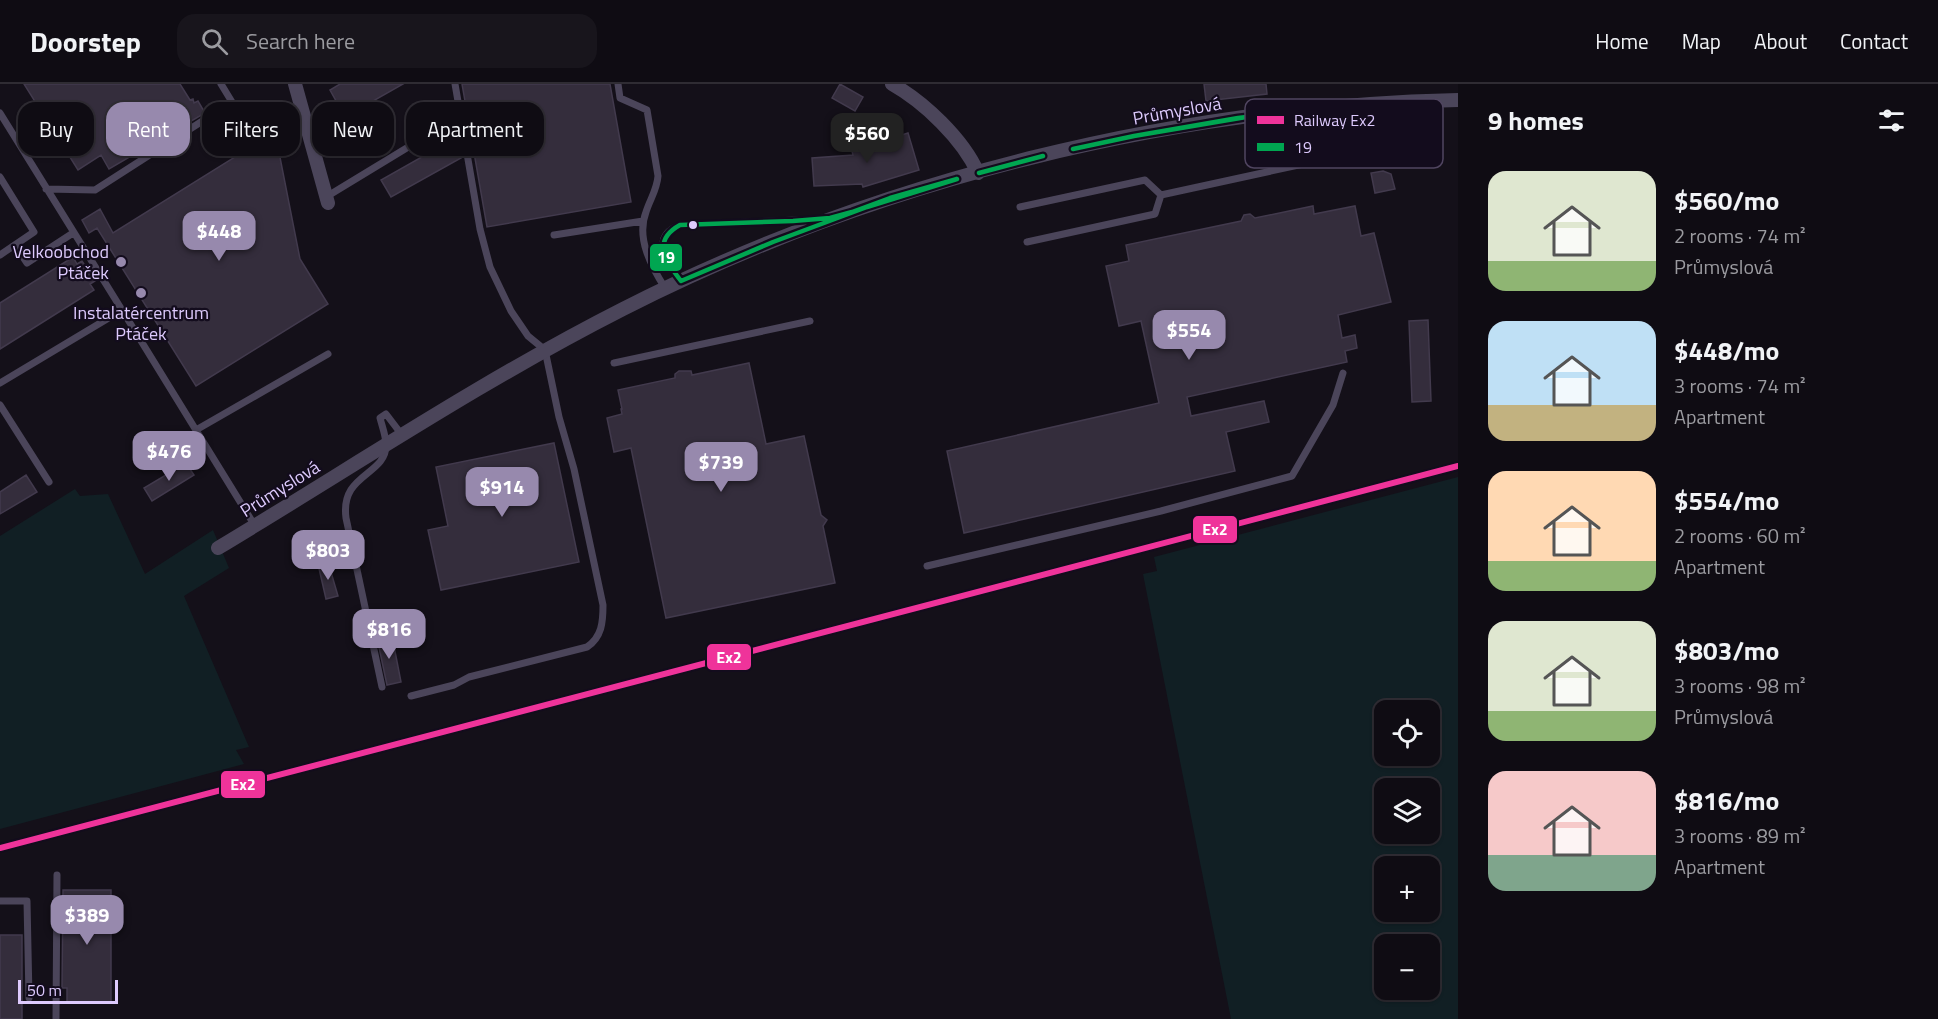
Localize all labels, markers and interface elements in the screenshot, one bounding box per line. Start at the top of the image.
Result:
search box [177,14,597,68]
text: Doorstep [30,20,141,63]
text: Search here [246,24,355,58]
icon: search [198,25,231,58]
text: Home [1595,25,1649,57]
text: Map [1682,25,1721,57]
text: About [1754,25,1807,57]
text: Contact [1840,25,1908,57]
street label: Průmyslová [1131,89,1223,132]
legend [1245,99,1443,168]
text: 9 homes [1488,101,1584,140]
chip: Buy [18,102,94,156]
chip: Rent [106,102,190,156]
chip: Filters [202,102,300,156]
chip: New [312,102,394,156]
chip: Apartment [406,102,544,156]
icon: filters [1875,104,1908,137]
text: Railway Ex2 [1294,108,1375,132]
pin: $560 [831,113,903,164]
text: $560 [845,117,889,148]
text: 19 [1294,135,1312,159]
text: $560/mo [1674,181,1779,220]
icon: home [1536,195,1608,267]
pin: $448 [183,211,255,262]
text: $448 [197,215,241,246]
unlabelled marker [687,219,699,231]
text: 2 rooms · 74 m² [1674,220,1806,251]
place label: Velkoobchod Ptáček [12,238,109,286]
line badge: 19 [649,243,683,272]
text: 19 [657,245,675,269]
text: Průmyslová [1674,251,1773,282]
marker: Velkoobchod Ptáček [114,255,128,269]
marker: Instalatércentrum Ptáček [134,286,148,300]
place label: Instalatércentrum Ptáček [73,299,209,347]
pin: $554 [1153,310,1225,361]
text: $554 [1167,314,1211,345]
text: $448/mo [1674,331,1779,370]
icon: home [1536,345,1608,417]
text: 3 rooms · 74 m² [1674,370,1806,401]
text: Apartment [1674,401,1765,432]
pin: $476 [133,431,205,482]
text: $476 [147,435,191,466]
pin: $739 [685,442,757,493]
text: $739 [699,446,743,477]
street label: Průmyslová [235,453,325,524]
pin: $914 [466,467,538,518]
text: $914 [480,471,524,502]
text: $554/mo [1674,481,1779,520]
icon: home [1536,495,1608,567]
line badge: Ex2 [1192,515,1238,544]
text: Ex2 [1202,517,1228,541]
text: 2 rooms · 60 m² [1674,520,1806,551]
pin: $803 [292,530,364,581]
text: $803 [306,534,350,565]
text: Apartment [1674,551,1765,582]
pin: $816 [353,609,425,660]
text: $816 [367,613,411,644]
text: $803/mo [1674,631,1779,670]
line badge: Ex2 [706,643,752,671]
text: Ex2 [716,645,742,669]
icon: home [1536,645,1608,717]
text: 3 rooms · 98 m² [1674,670,1806,701]
map controls [1374,700,1440,1000]
button: locate [1374,700,1440,766]
text: Průmyslová [1674,701,1773,732]
line badge: Ex2 [220,770,266,799]
text: Ex2 [230,772,256,796]
button: layers [1374,778,1440,844]
text: $816/mo [1674,781,1779,820]
icon: home [1536,795,1608,867]
text: 3 rooms · 89 m² [1674,820,1806,851]
text: Apartment [1674,851,1765,882]
button: + [1374,856,1440,922]
pin: $389 [51,895,123,946]
text: $389 [65,899,109,930]
button: − [1374,934,1440,1000]
scale bar [18,977,118,1004]
text: 50 m [27,978,62,1002]

